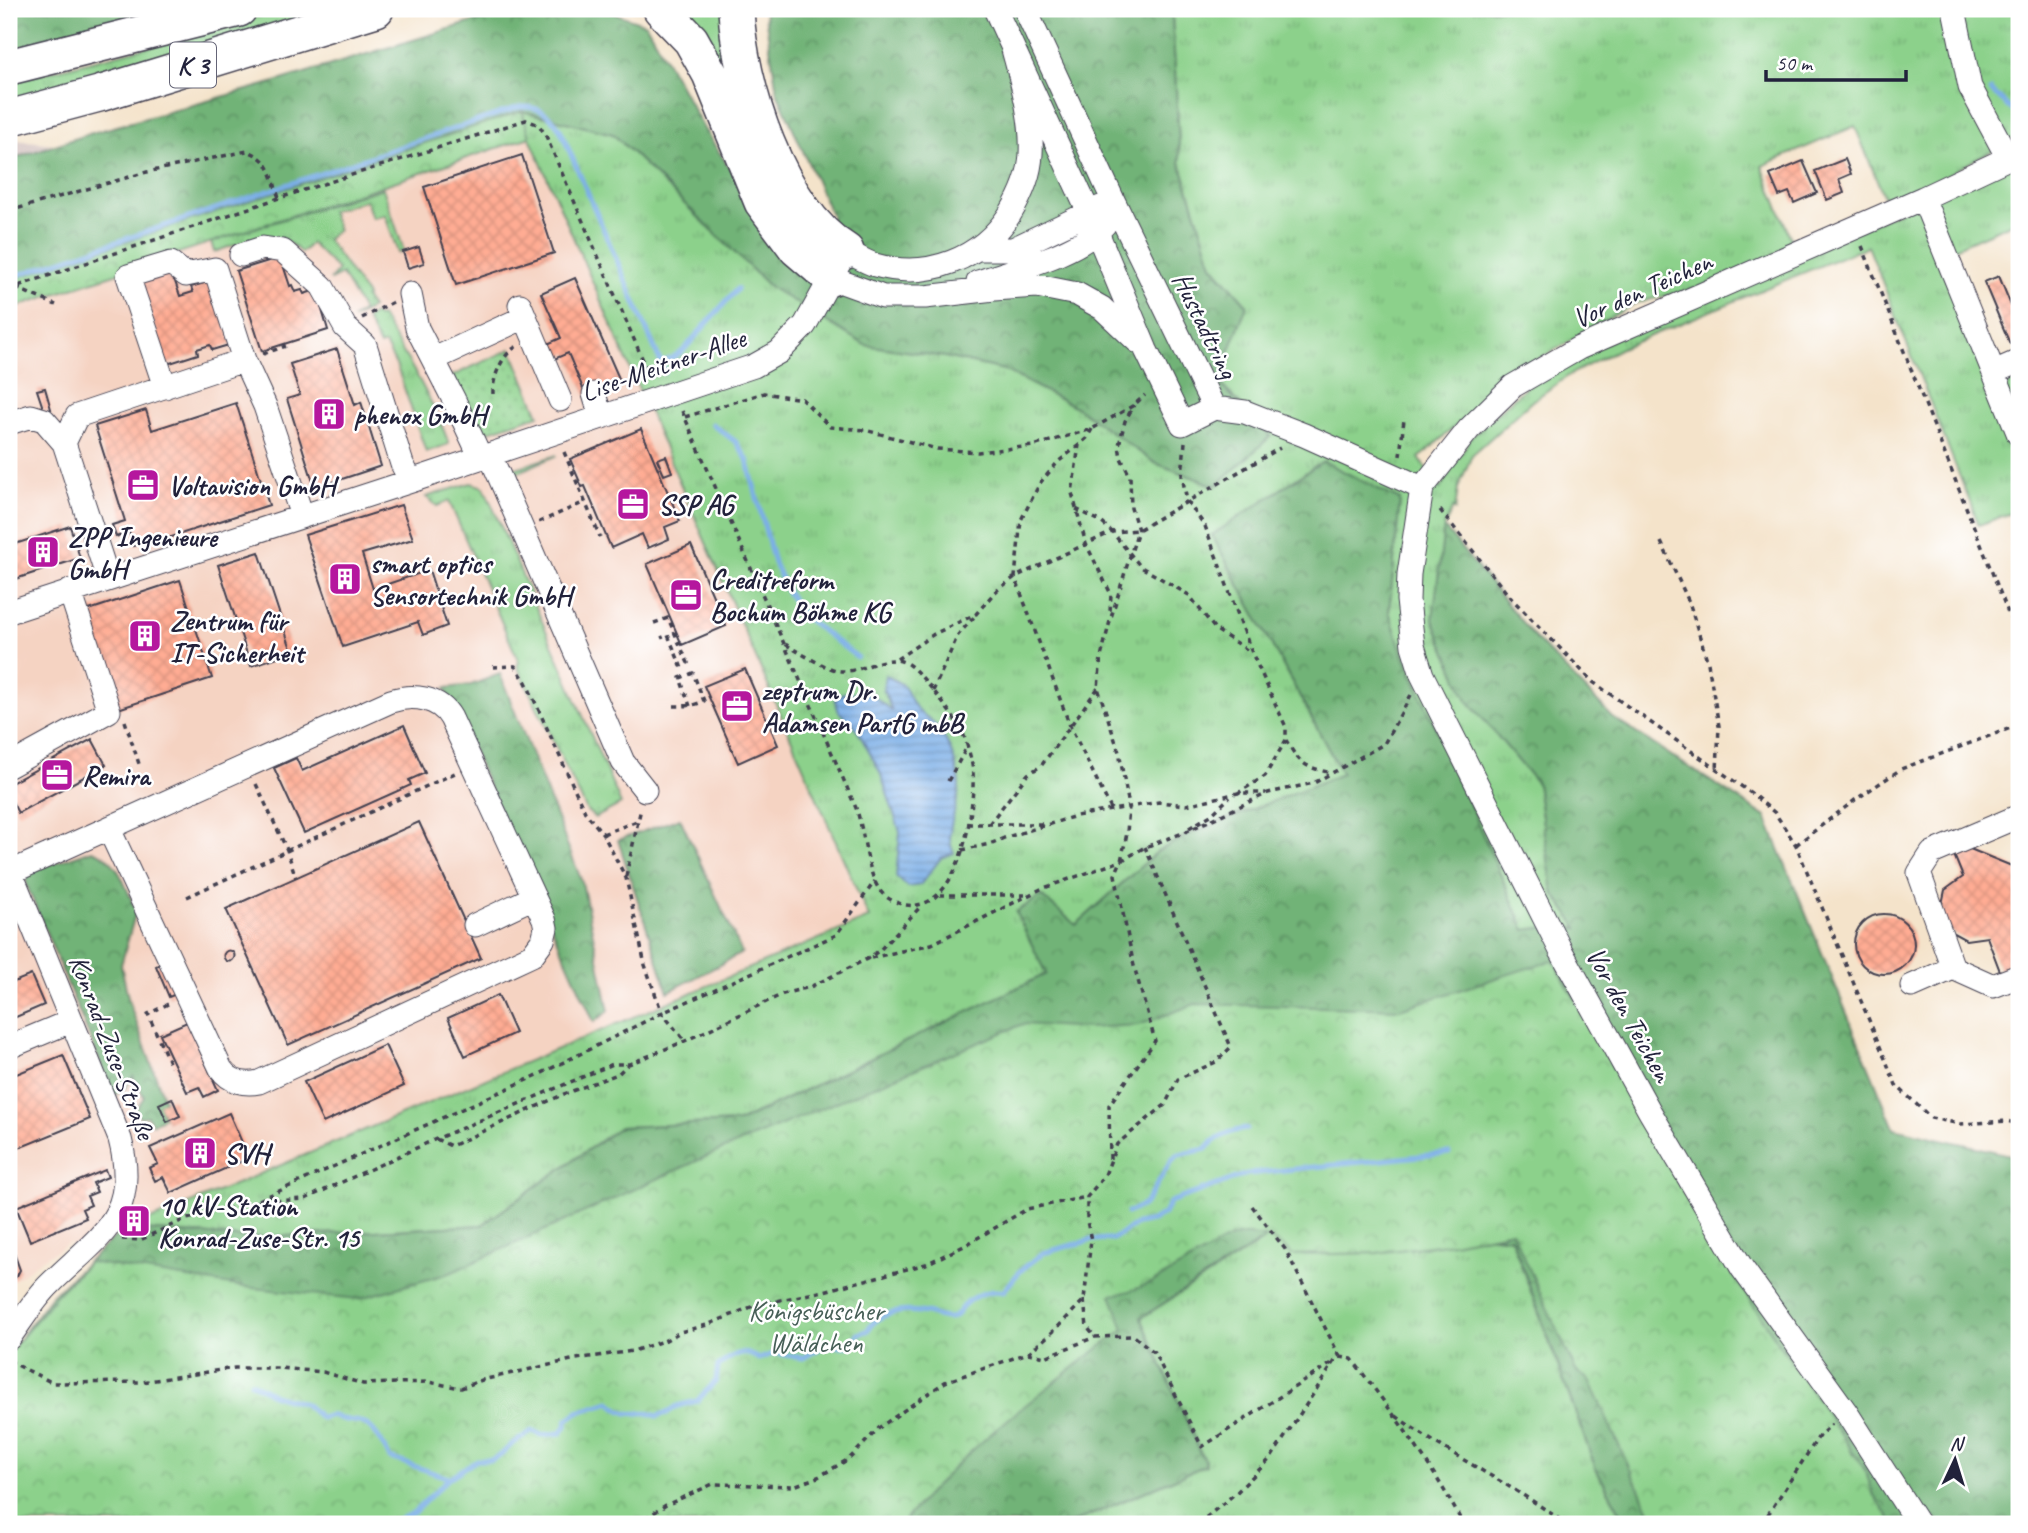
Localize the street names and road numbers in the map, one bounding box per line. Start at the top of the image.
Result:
road number: K 3 [170,43,216,88]
street label: Vor den Teichen [1567,243,1719,336]
street label: Hustadtring [1165,266,1247,385]
street label: Lise-Meitner-Allee [576,319,752,409]
street label: Vor den Teichen [1578,941,1682,1089]
street label: Konrad-Zuse-Straße [61,950,164,1146]

